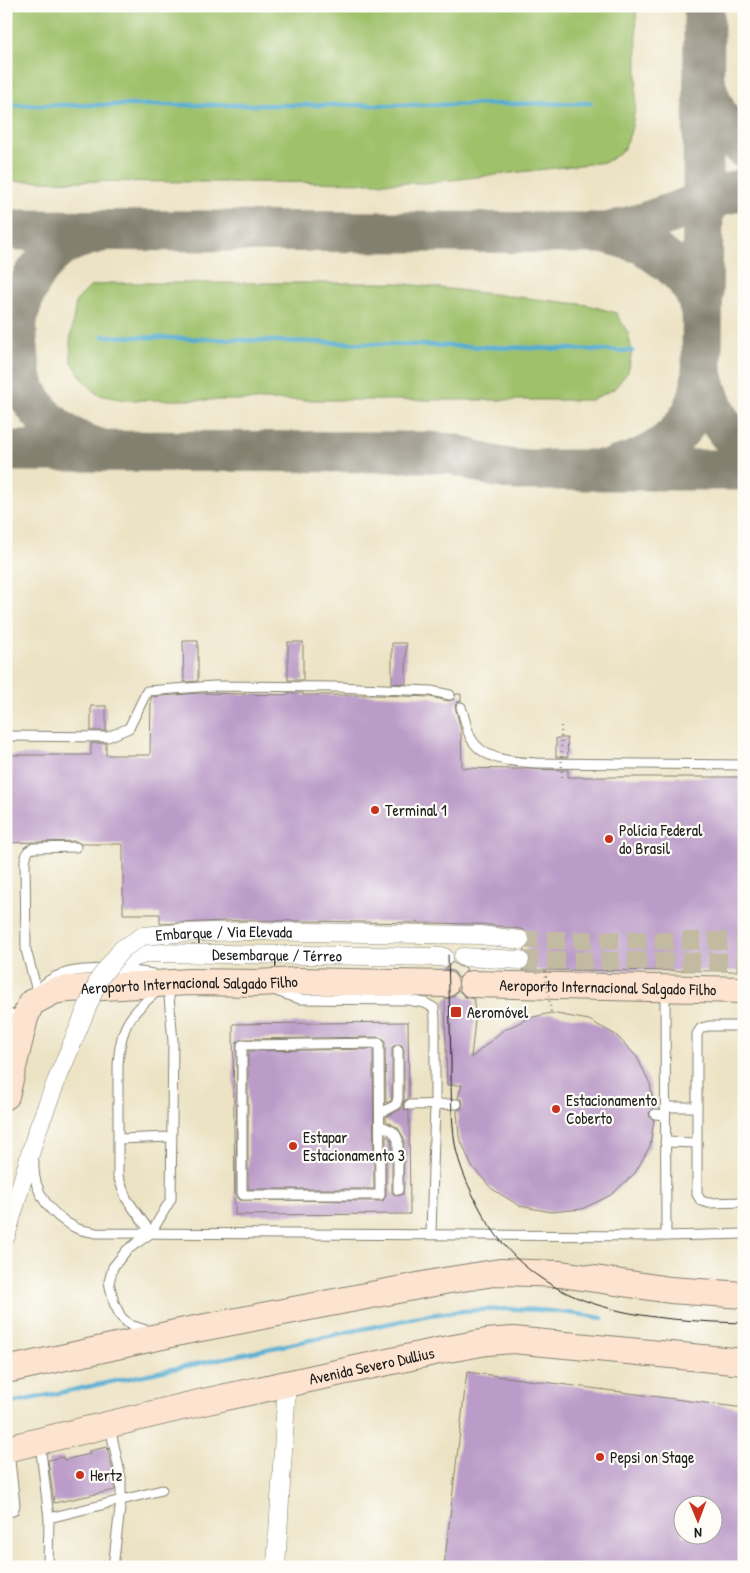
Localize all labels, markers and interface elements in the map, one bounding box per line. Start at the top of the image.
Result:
place label: Terminal 1 [385,799,447,821]
marker: Terminal 1 [369,804,381,816]
place label: Polícia Federal do Brasil [619,819,703,859]
marker: Polícia Federal do Brasil [603,833,615,845]
street label: Embarque / Via Elevada [154,920,292,946]
street label: Desembarque / Térreo [212,943,343,967]
street label: Aeroporto Internacional Salgado Filho [80,970,299,999]
street label: Aeroporto Internacional Salgado Filho [499,974,717,1000]
place label: Aeromóvel [467,1001,529,1023]
marker: Aeromóvel [449,1005,463,1019]
place label: Estacionamento Coberto [566,1089,658,1129]
marker: Estacionamento Coberto [550,1103,562,1115]
place label: Estapar Estacionamento 3 [303,1126,405,1166]
marker: Estapar Estacionamento 3 [287,1140,299,1152]
street label: Avenida Severo Dullius [307,1341,436,1390]
place label: Pepsi on Stage [610,1446,695,1468]
marker: Pepsi on Stage [594,1451,606,1463]
place label: Hertz [90,1464,123,1486]
marker: Hertz [74,1469,86,1481]
north arrow [672,1496,722,1546]
text: N [694,1524,702,1543]

